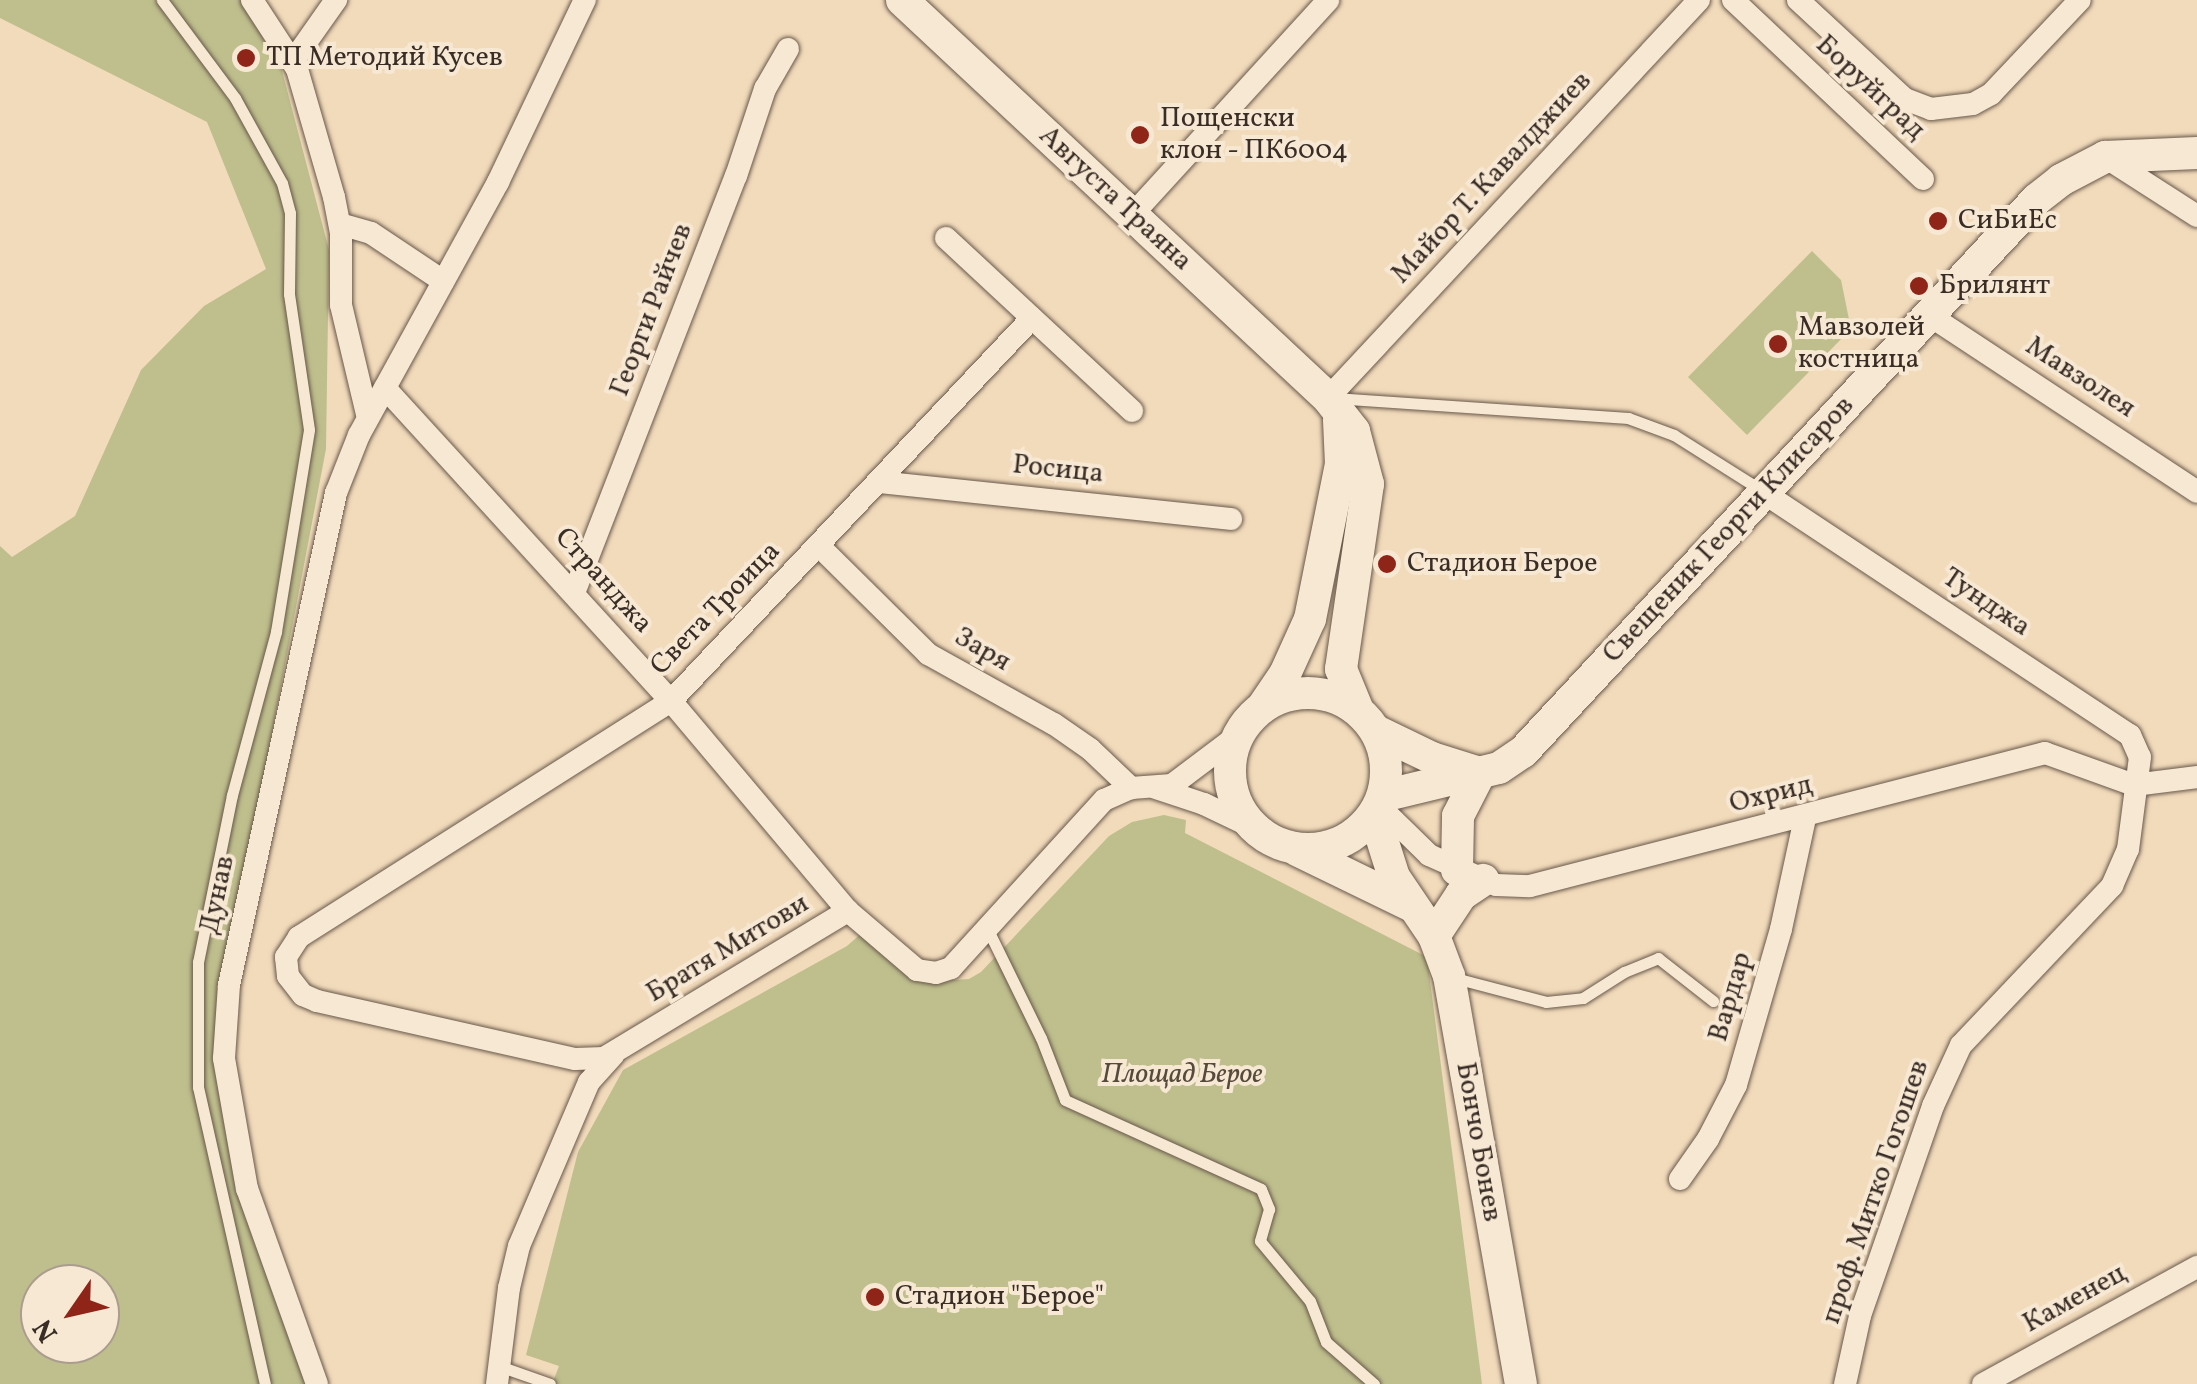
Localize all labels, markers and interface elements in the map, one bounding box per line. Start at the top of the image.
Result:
street label: Боруйград [1808,29,1932,147]
place label: ТП Методий Кусев [266,41,503,75]
marker: ТП Методий Кусев [235,47,257,69]
street label: Майор Т. Кавалджиев [1385,65,1599,291]
place label: Пощенски клон - ПК6004 [1160,102,1349,168]
street label: Августа Траяна [1031,119,1199,279]
marker: Пощенски клон - ПК6004 [1129,124,1151,146]
place label: СиБиЕс [1958,204,2057,238]
marker: СиБиЕс [1927,210,1949,232]
street label: Георги Райчев [604,219,700,401]
place label: Брилянт [1939,269,2050,303]
marker: Брилянт [1908,275,1930,297]
place label: Мавзолей костница [1798,311,1925,377]
street label: Мавзолея [2019,330,2141,426]
marker: Мавзолей костница [1767,333,1789,355]
street label: Свещеник Георги Клисаров [1596,389,1862,671]
street label: Росица [1011,449,1105,491]
street label: Странджа [547,521,659,641]
street label: Света Троица [644,535,788,683]
place label: Стадион Берое [1407,547,1597,581]
marker: Стадион Берое [1376,553,1398,575]
street label: Тунджа [1935,561,2037,645]
street label: Заря [948,621,1016,679]
street label: Охрид [1726,769,1816,821]
street label: Дунав [193,852,243,938]
street label: Братя Митови [641,887,815,1011]
street label: Вардар [1702,948,1760,1046]
street label: проф. Митко Гогошев [1815,1056,1937,1328]
park label: Площад Берое [1101,1058,1263,1092]
street label: Бончо Бонев [1447,1060,1509,1224]
street label: Каменец [2017,1257,2133,1341]
north arrow [20,1264,120,1364]
place label: Стадион "Берое" [895,1280,1104,1314]
marker: Стадион "Берое" [864,1286,886,1308]
text: N [25,1311,68,1349]

